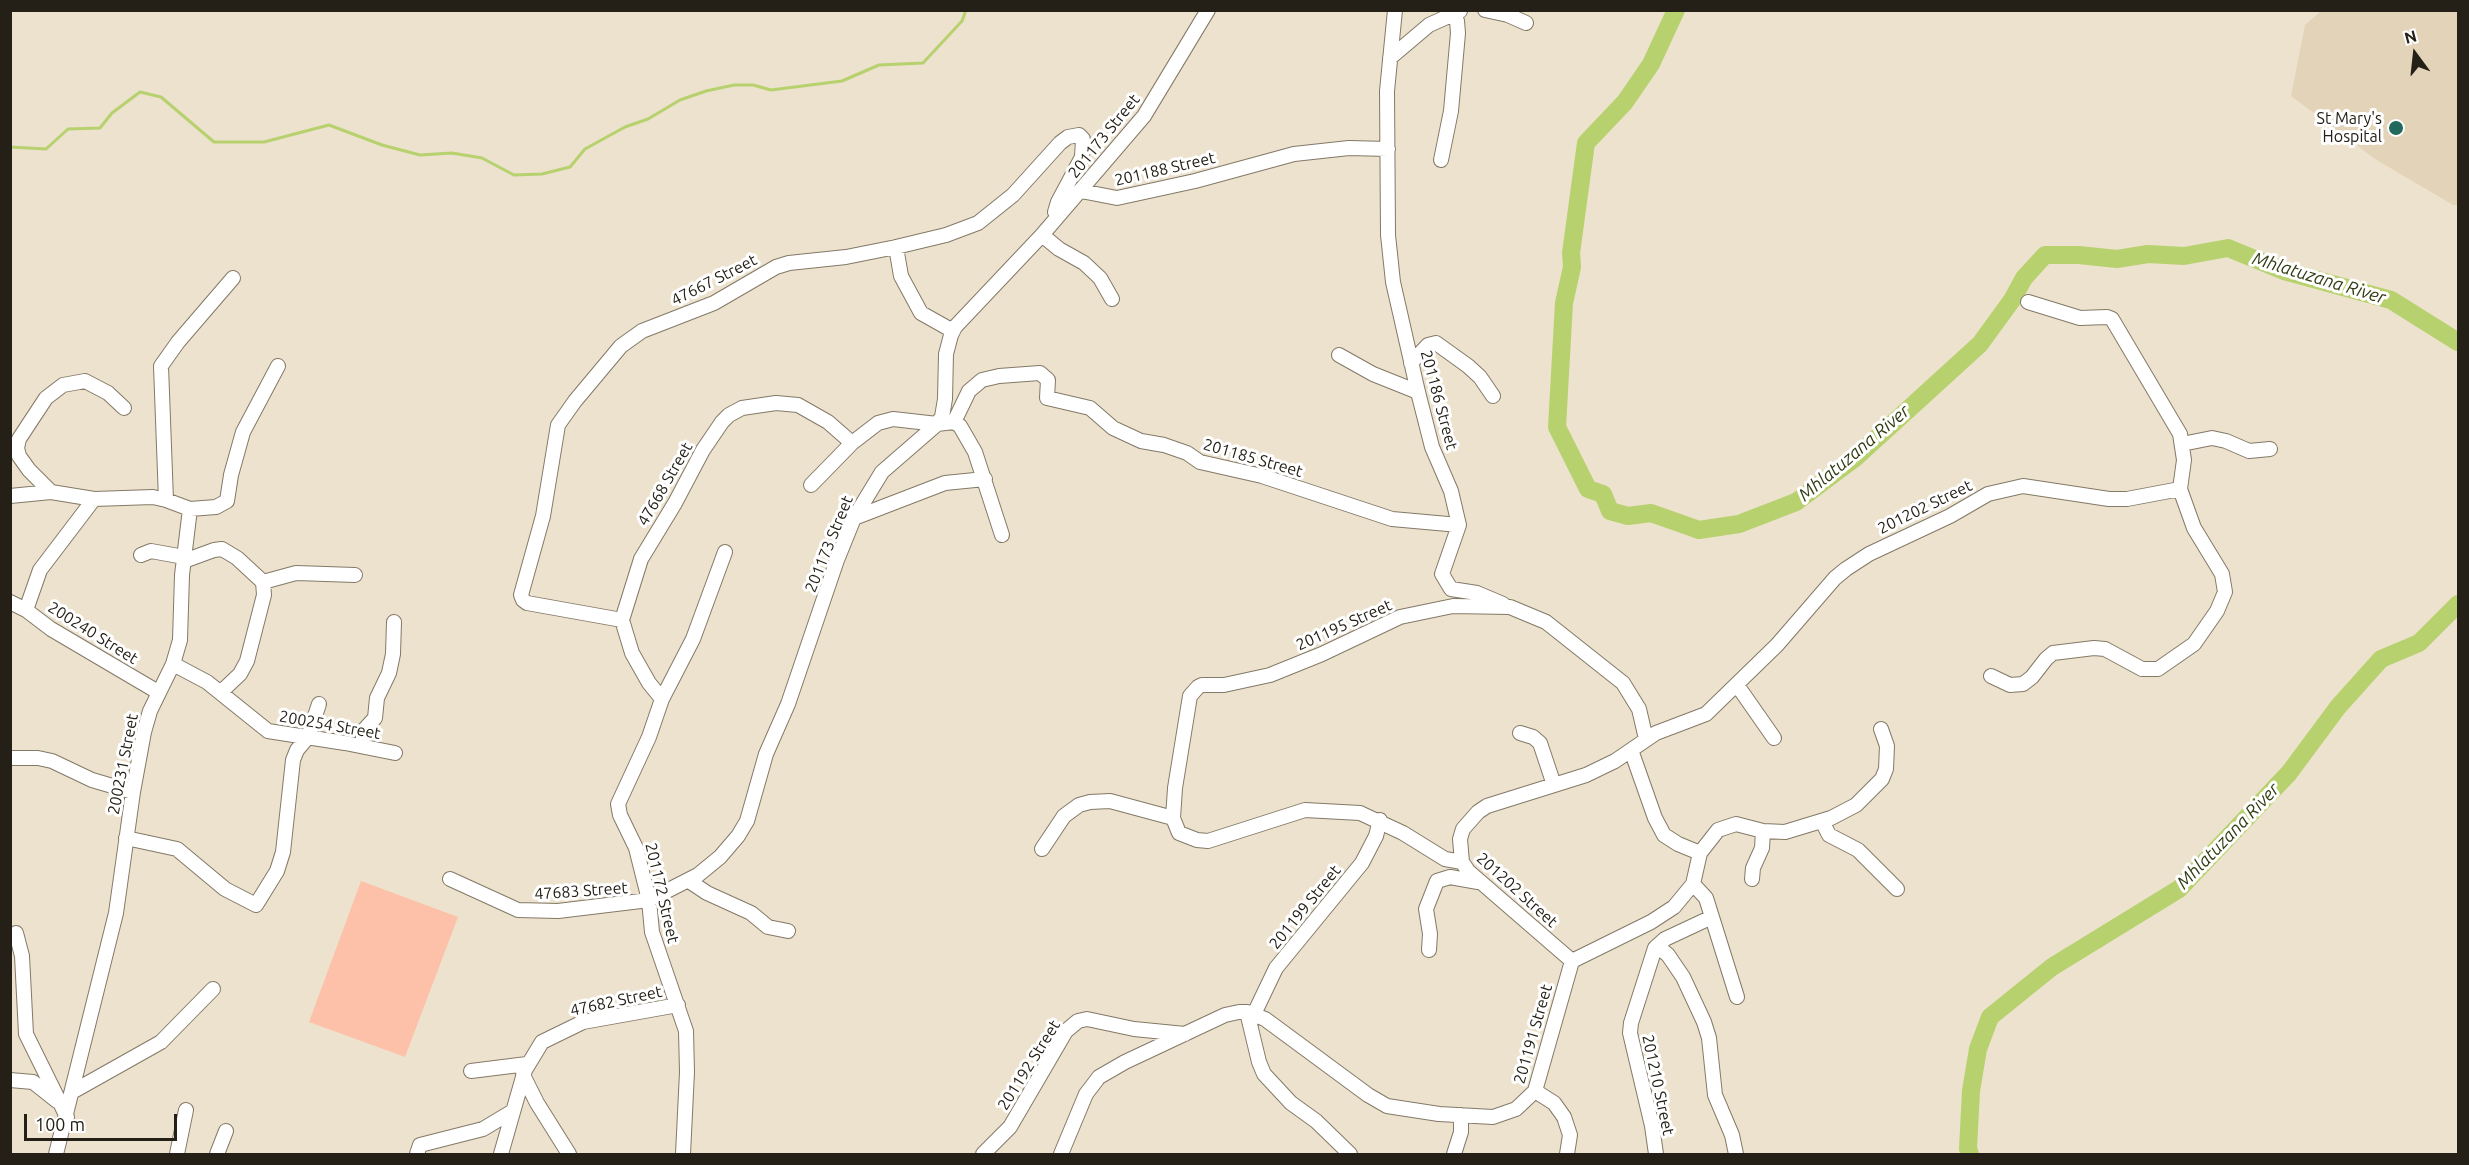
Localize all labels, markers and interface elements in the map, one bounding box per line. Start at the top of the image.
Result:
north arrow [2385,24,2445,84]
text: N [2402,26,2418,47]
street label: 201173 Street [1064,90,1144,182]
place label: St Mary's Hospital [2317,109,2382,147]
marker: St Mary's Hospital [2387,119,2405,137]
street label: 201188 Street [1113,148,1217,190]
water label: Mhlatuzana River [2250,247,2388,309]
street label: 47667 Street [668,250,760,310]
street label: 201186 Street [1416,348,1462,452]
water label: Mhlatuzana River [1794,400,1914,506]
street label: 201185 Street [1201,435,1305,481]
street label: 47668 Street [633,439,697,529]
street label: 201202 Street [1875,476,1975,538]
street label: 201173 Street [801,493,857,595]
street label: 201195 Street [1293,595,1395,655]
street label: 200240 Street [44,598,142,668]
street label: 200254 Street [278,707,382,743]
street label: 200231 Street [104,712,142,816]
water label: Mhlatuzana River [2172,779,2284,893]
street label: 201172 Street [641,841,683,945]
street label: 201202 Street [1472,849,1562,931]
street label: 201199 Street [1265,861,1345,953]
street label: 47683 Street [534,878,628,904]
street label: 47682 Street [568,982,664,1020]
street label: 201191 Street [1510,982,1556,1086]
street label: 201192 Street [994,1016,1064,1114]
street label: 201210 Street [1638,1033,1678,1137]
scale bar [27,1102,180,1140]
text: 100 m [35,1114,85,1134]

